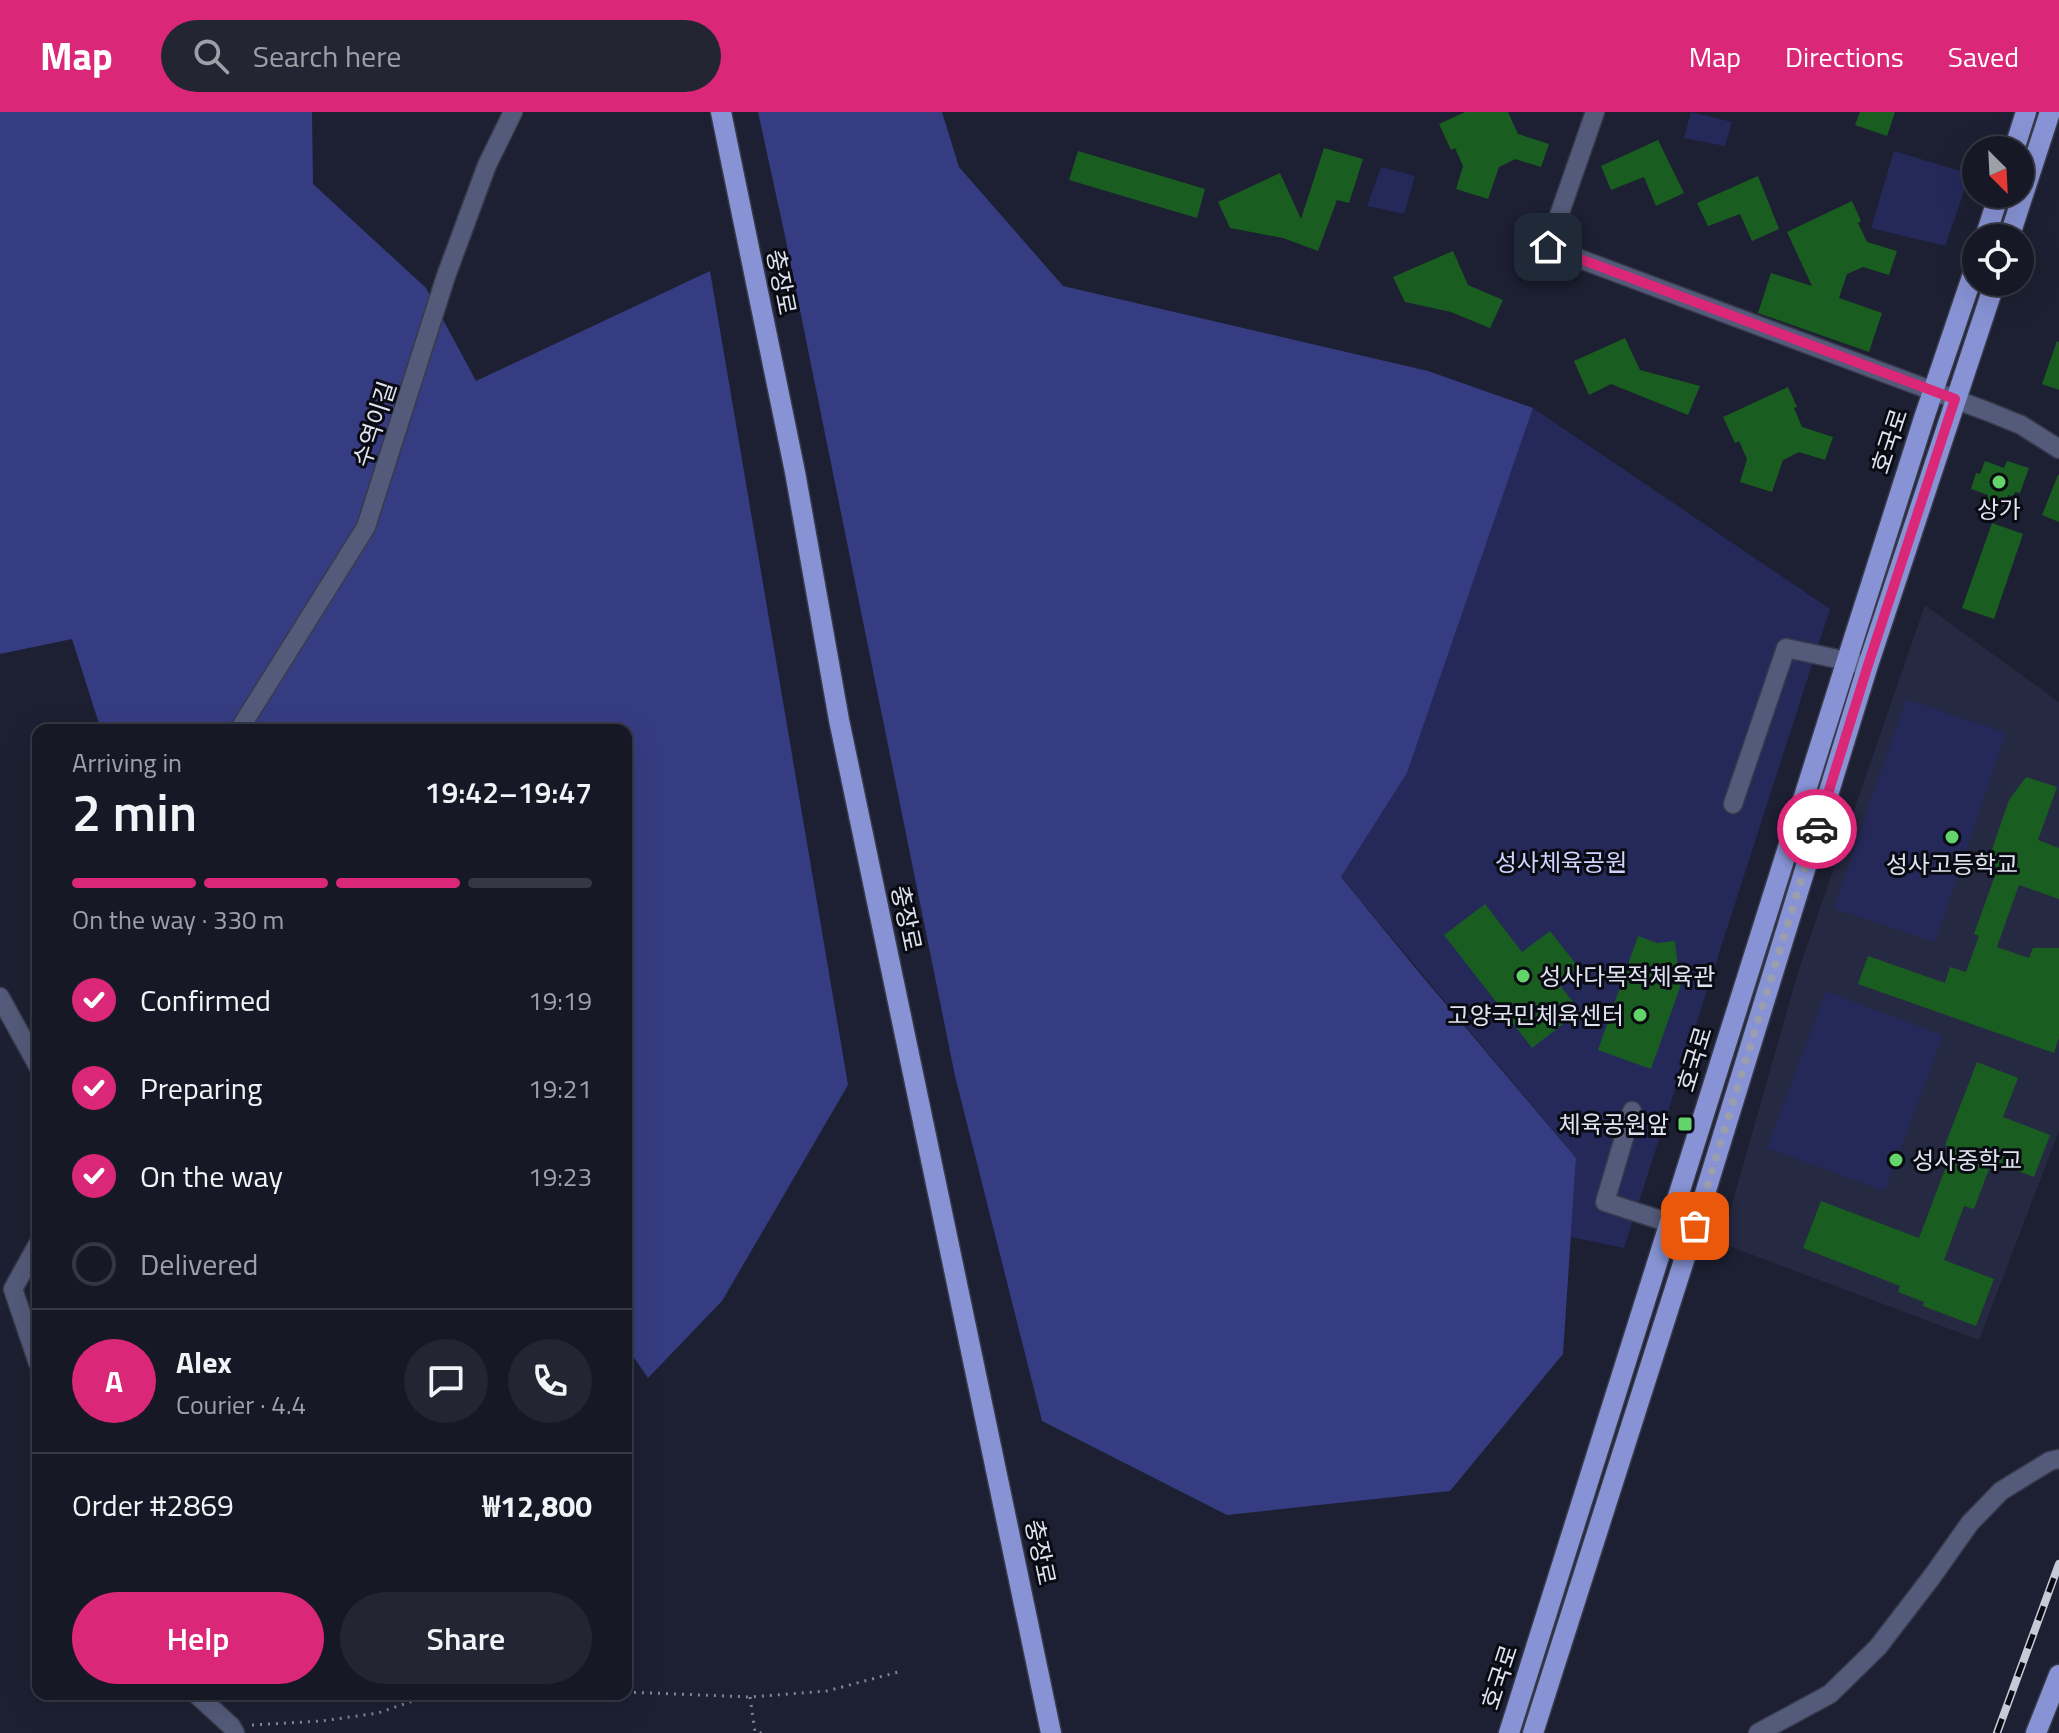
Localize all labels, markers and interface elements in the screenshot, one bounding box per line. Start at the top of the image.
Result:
search box [161,20,721,92]
text: Map [40,27,113,85]
text: Search here [253,33,402,79]
icon: search [189,34,233,78]
text: Map [1689,35,1741,78]
text: Directions [1785,35,1904,78]
text: Saved [1948,35,2019,78]
north arrow [1962,136,2034,208]
map controls [1962,136,2034,296]
pin [1514,213,1582,281]
button: locate [1962,224,2034,296]
icon: home [1526,225,1570,269]
street label: 충장로 [758,246,806,318]
street label: 수역이길 [343,376,405,472]
street label: 호국로 [1862,404,1916,478]
marker: 상가 [1990,473,2008,491]
place label: 상가 [1977,491,2021,527]
text: Arriving in [72,743,182,782]
text: 19:42–19:47 [425,769,592,815]
text: 2 min [72,772,197,851]
courier [1777,789,1857,869]
icon: car [1795,807,1839,851]
marker: 성사고등학교 [1943,828,1961,846]
park label: 성사체육공원 [1495,844,1627,880]
place label: 성사고등학교 [1886,846,2018,882]
street label: 충장로 [883,882,931,954]
text: On the way · 330 m [72,900,284,939]
place label: 성사다목적체육관 [1539,958,1716,994]
marker: 성사다목적체육관 [1514,967,1532,985]
text: Confirmed [140,977,271,1023]
icon: check [72,978,116,1022]
text: 19:19 [528,981,592,1020]
place label: 고양국민체육센터 [1447,997,1624,1033]
marker: 고양국민체육센터 [1631,1006,1649,1024]
street label: 호국로 [1667,1022,1721,1096]
text: Preparing [140,1065,262,1111]
icon: check [72,1066,116,1110]
text: 19:21 [528,1069,592,1108]
place label: 체육공원앞 [1559,1106,1669,1142]
marker: 체육공원앞 [1676,1115,1694,1133]
place label: 성사중학교 [1912,1142,2022,1178]
marker: 성사중학교 [1887,1151,1905,1169]
text: On the way [140,1153,283,1199]
icon: check [72,1154,116,1198]
text: 19:23 [528,1157,592,1196]
pin [1661,1192,1729,1260]
icon: bag [1673,1204,1717,1248]
text: Delivered [140,1241,258,1287]
text: Alex [176,1339,232,1385]
button: chat [404,1339,488,1423]
button: phone [508,1339,592,1423]
text: A [105,1358,123,1404]
text: Courier · 4.4 [176,1385,306,1424]
text: Order #2869 [72,1482,234,1528]
text: ₩12,800 [482,1483,592,1529]
street label: 충장로 [1017,1516,1065,1588]
button: Help [72,1592,324,1684]
button: Share [340,1592,592,1684]
street label: 호국로 [1472,1640,1526,1714]

